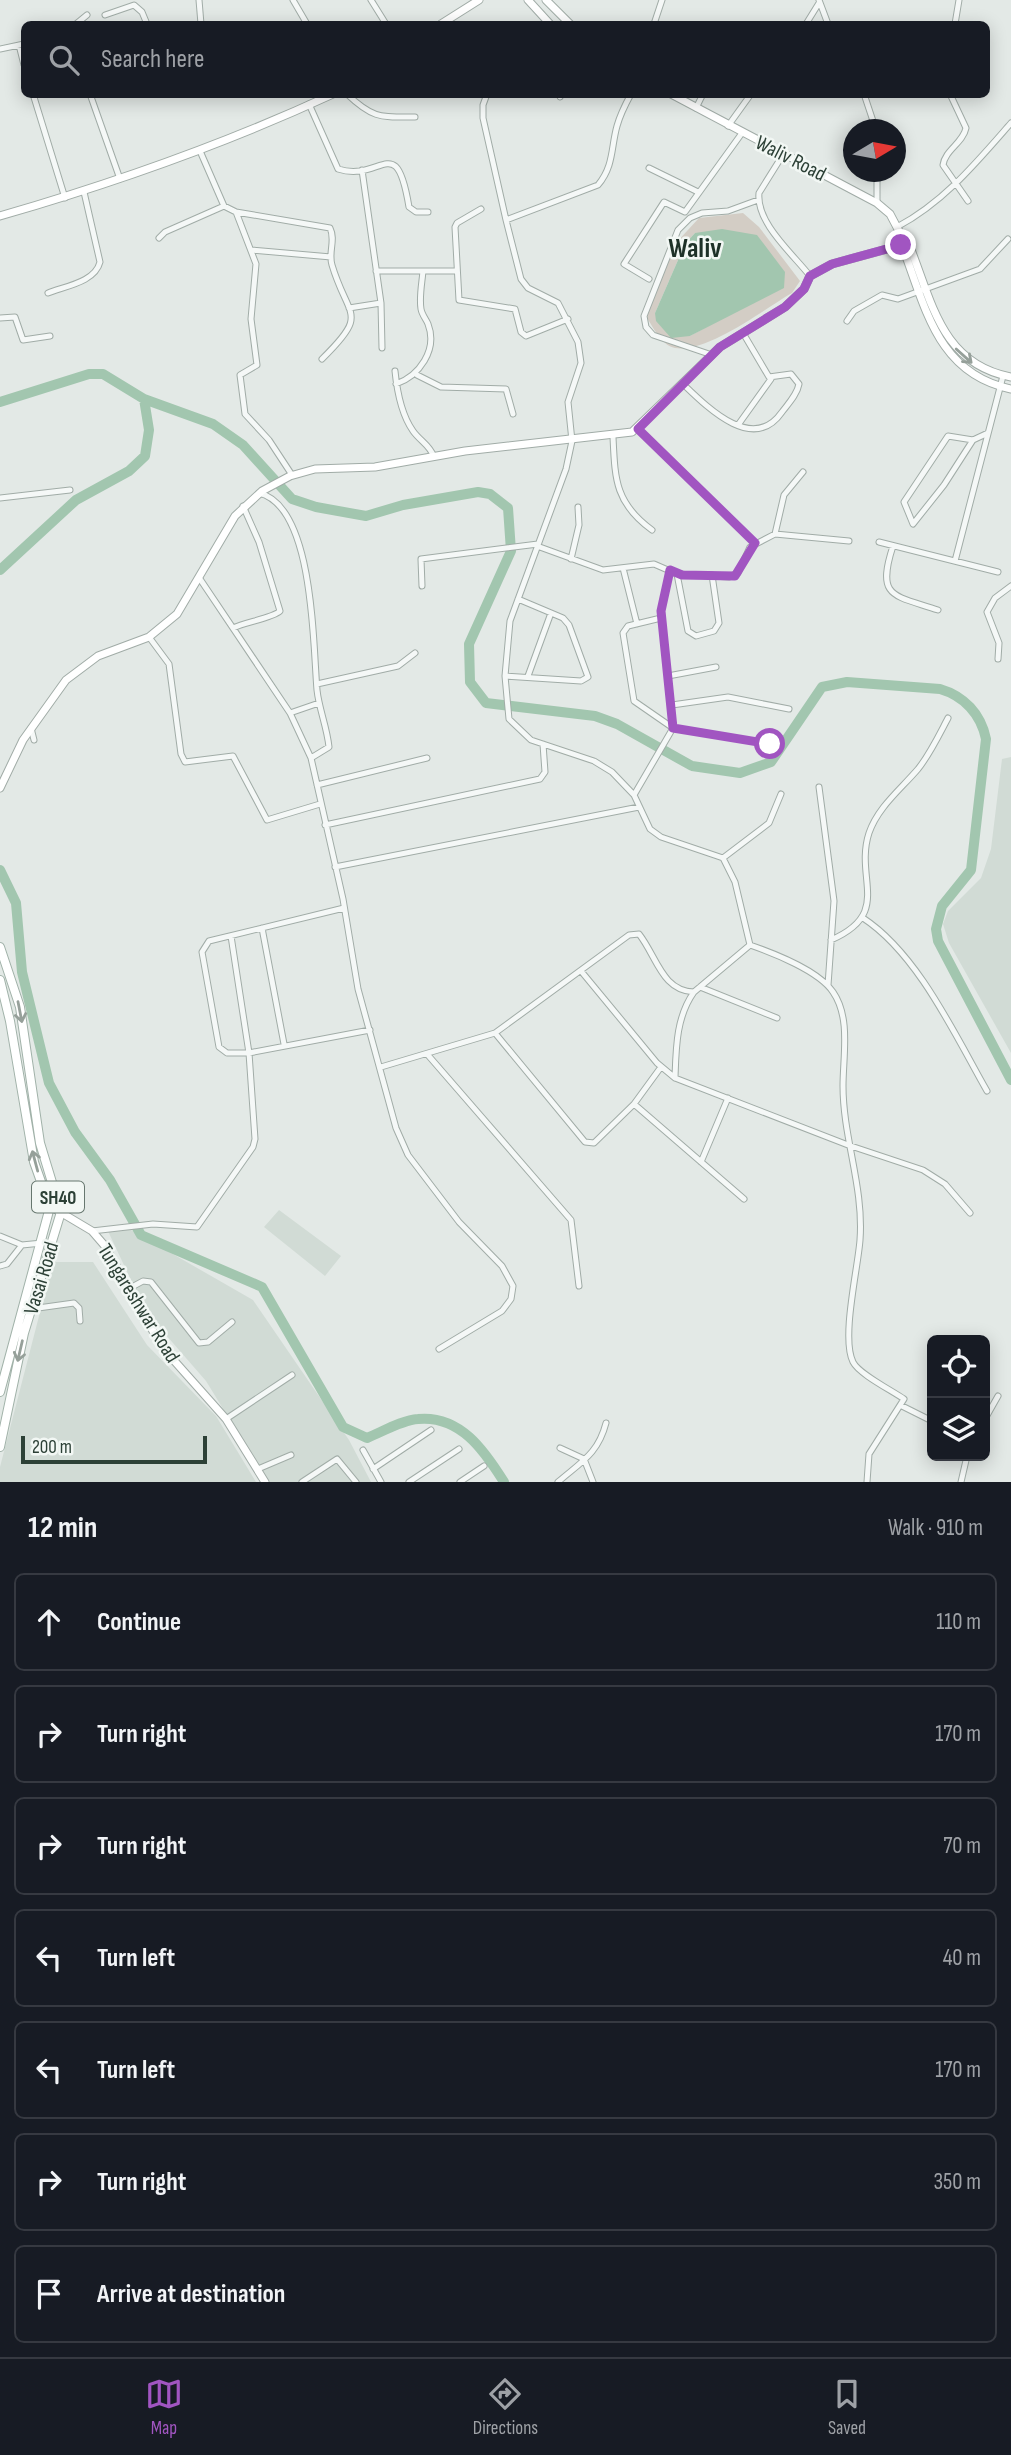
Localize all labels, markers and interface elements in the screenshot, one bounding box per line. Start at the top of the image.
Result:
search box [21,21,990,98]
icon: search [45,41,83,79]
text: Search here [101,44,204,75]
north arrow [843,119,906,182]
street label: Waliv Road [751,130,830,187]
route end [885,229,916,260]
district label: Waliv [668,232,722,265]
one-way arrow [955,348,973,364]
route start [754,728,785,759]
one-way arrow [14,1000,27,1023]
one-way arrow [28,1151,41,1173]
road number: SH40 [32,1182,84,1212]
street label: Vasai Road [19,1239,64,1317]
street label: Tungareshwar Road [92,1239,185,1367]
map controls [927,1335,990,1461]
button: locate [927,1335,990,1398]
one-way arrow [13,1339,26,1362]
button: layers [927,1398,990,1461]
scale bar [21,1433,206,1465]
text: 200 m [32,1436,72,1459]
text: 12 min [28,1510,97,1546]
text: Walk · 910 m [888,1514,983,1542]
icon: ahead [30,1603,68,1641]
text: Continue [97,1607,181,1638]
text: 110 m [936,1608,981,1636]
icon: right [30,1715,68,1753]
text: Turn right [97,1719,186,1750]
text: 170 m [935,1720,981,1748]
icon: right [30,1827,68,1865]
text: Turn right [97,1831,186,1862]
text: 70 m [943,1832,981,1860]
icon: left [30,1939,68,1977]
text: Turn left [97,1943,175,1974]
text: 40 m [943,1944,981,1972]
icon: left [30,2051,68,2089]
text: Turn left [97,2055,175,2086]
text: 170 m [935,2056,981,2084]
icon: right [30,2163,68,2201]
text: Turn right [97,2167,186,2198]
text: 350 m [933,2168,981,2196]
icon: arrive [30,2275,68,2313]
text: Arrive at destination [97,2279,285,2310]
tab: Map [145,2375,183,2440]
tab: Directions [473,2375,538,2440]
tab: Saved [828,2375,866,2440]

